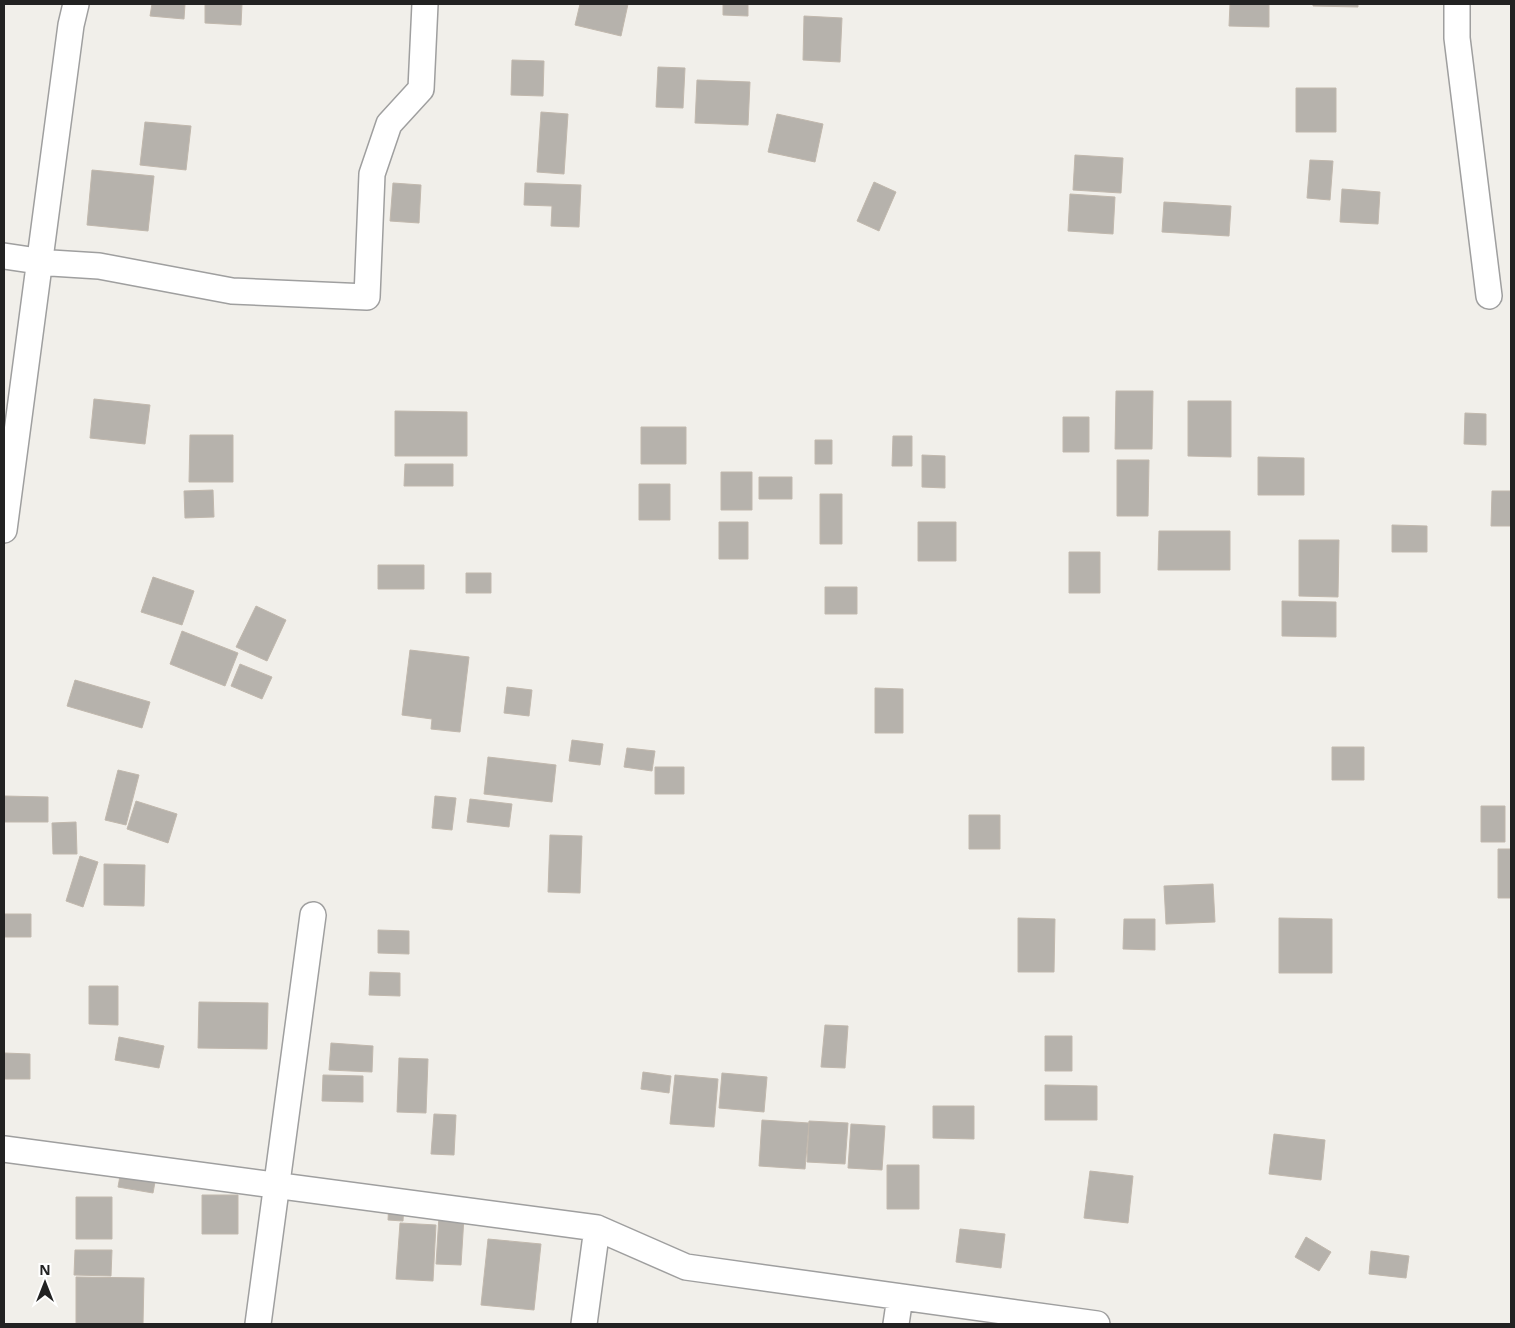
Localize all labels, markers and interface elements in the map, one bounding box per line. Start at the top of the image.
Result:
north arrow [20,1258,70,1308]
text: N [39,1260,51,1279]

